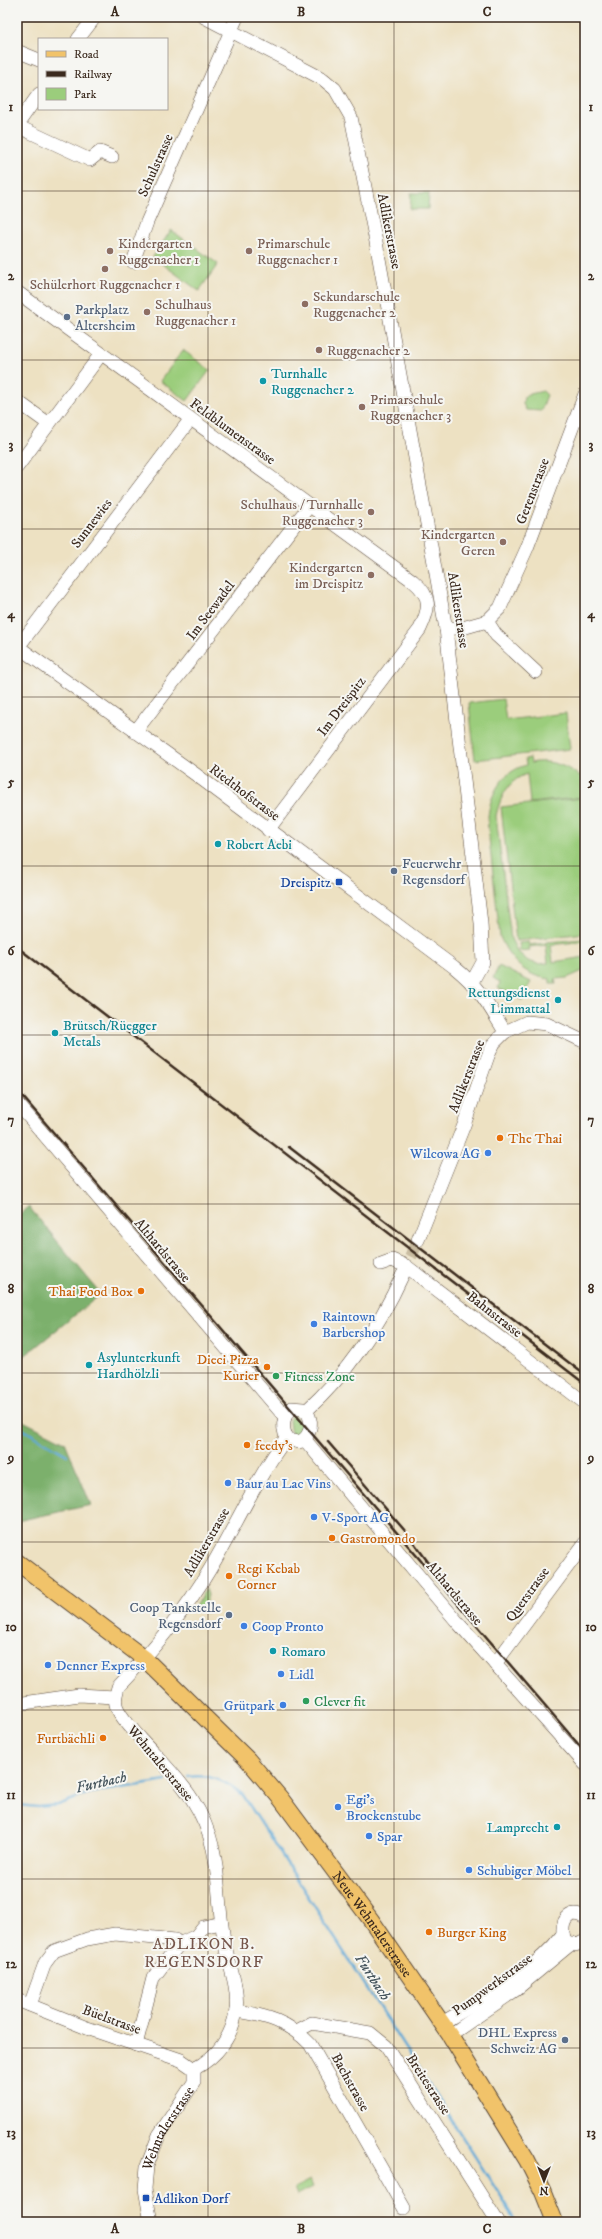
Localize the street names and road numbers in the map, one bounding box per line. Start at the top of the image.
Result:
street label: Schulstrasse [134,131,178,200]
street label: Adlikerstrasse [373,192,405,271]
street label: Feldblumenstrasse [186,395,279,469]
street label: Gerenstrasse [512,456,554,527]
street label: Sunnewies [67,495,116,552]
street label: Adlikerstrasse [443,571,473,650]
street label: Im Seewadel [183,577,240,644]
street label: Im Dreispitz [314,673,370,740]
street label: Riedthofstrasse [205,760,284,825]
street label: Adlikerstrasse [445,1037,489,1116]
street label: Althardstrasse [130,1215,194,1287]
street label: Bahnstrasse [463,1288,526,1342]
street label: Adlikerstrasse [180,1504,234,1580]
street label: Althardstrasse [422,1558,486,1630]
street label: Querstrasse [502,1563,554,1626]
street label: Wehntalerstrasse [123,1721,197,1805]
street label: Neue Wehntalerstrasse [328,1868,416,1981]
street label: Pumpwerkstrasse [449,1950,536,2020]
street label: Büelstrasse [80,2001,144,2039]
street label: Bachstrasse [327,2050,374,2115]
street label: Breitestrasse [402,2051,455,2119]
street label: Wehntalerstrasse [138,2083,199,2174]

